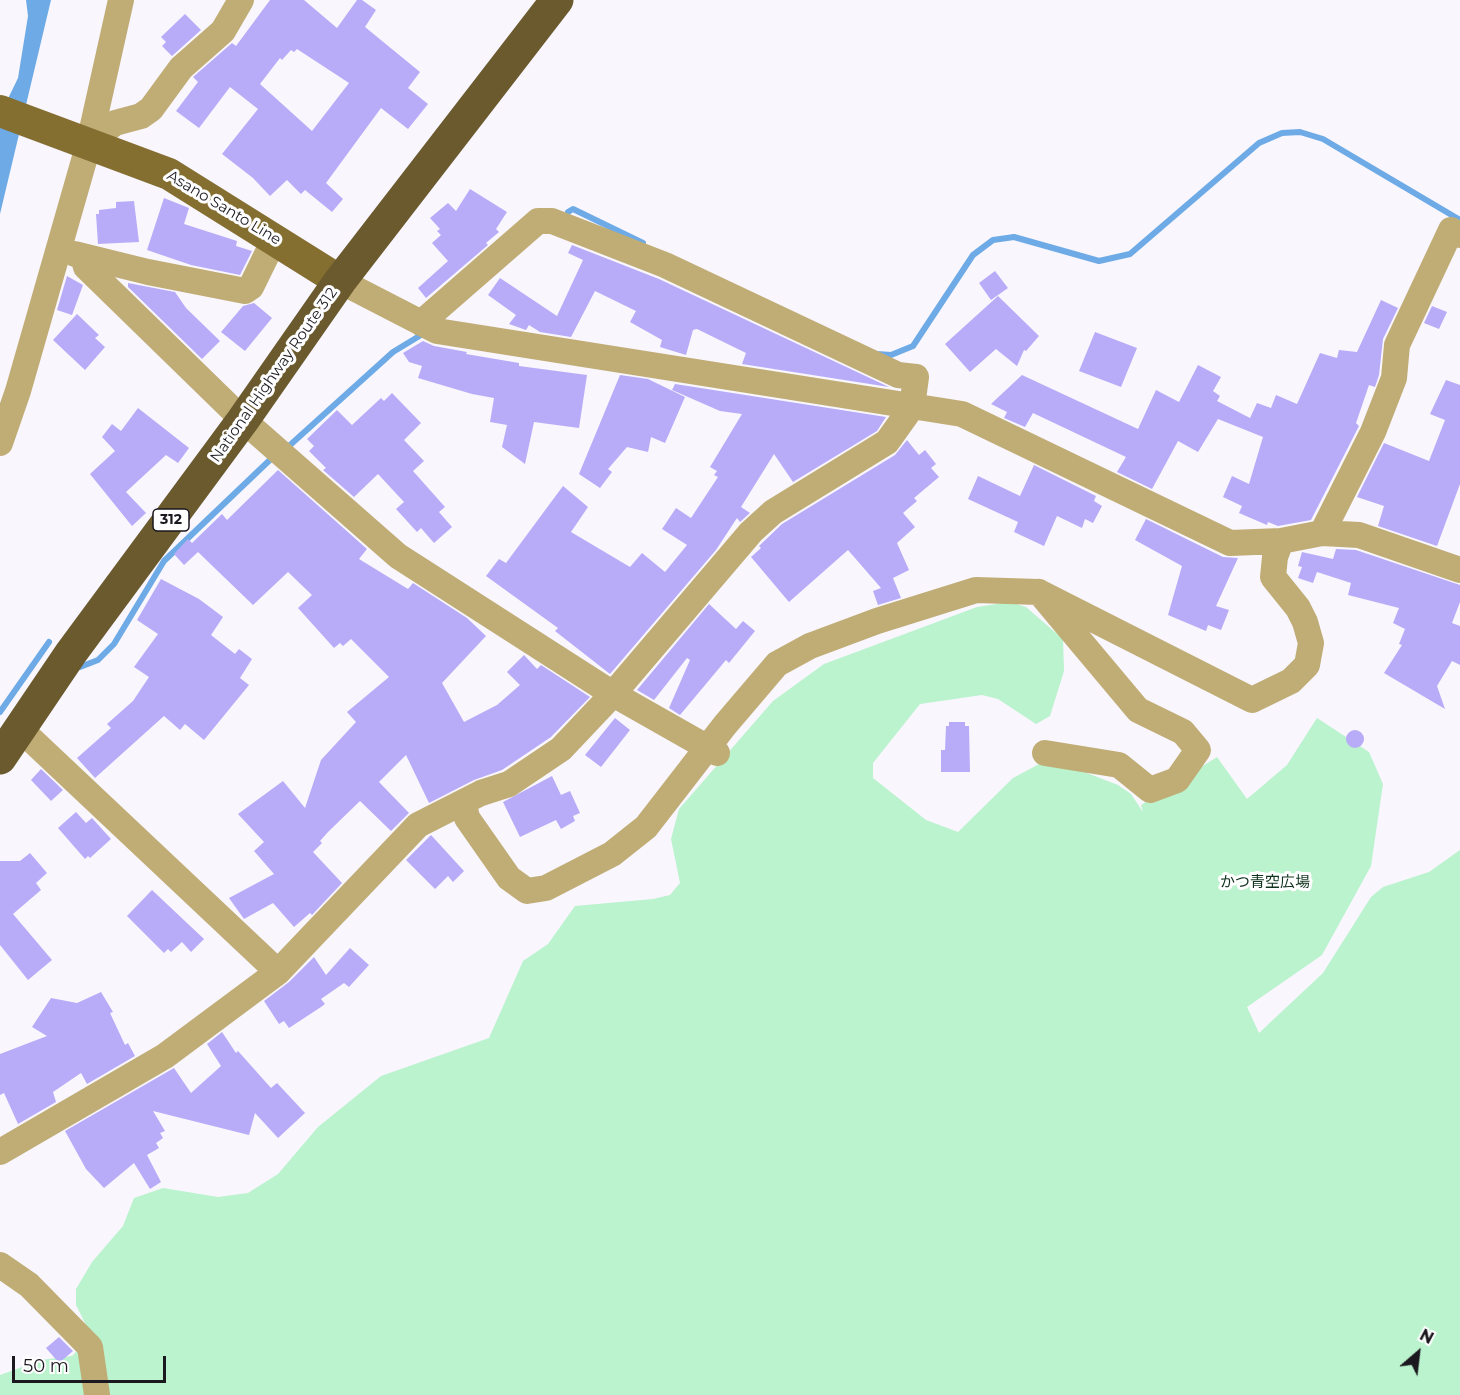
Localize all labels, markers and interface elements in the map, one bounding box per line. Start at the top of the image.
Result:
street label: Asano Santo Line [164,167,284,249]
street label: National Highway Route 312 [207,284,341,466]
road number: 312 [153,509,189,531]
park label: かつ青空広場 [1220,874,1310,892]
north arrow [1388,1323,1448,1383]
text: N [1417,1325,1437,1348]
scale bar [15,1344,170,1382]
text: 50 m [23,1355,69,1377]

